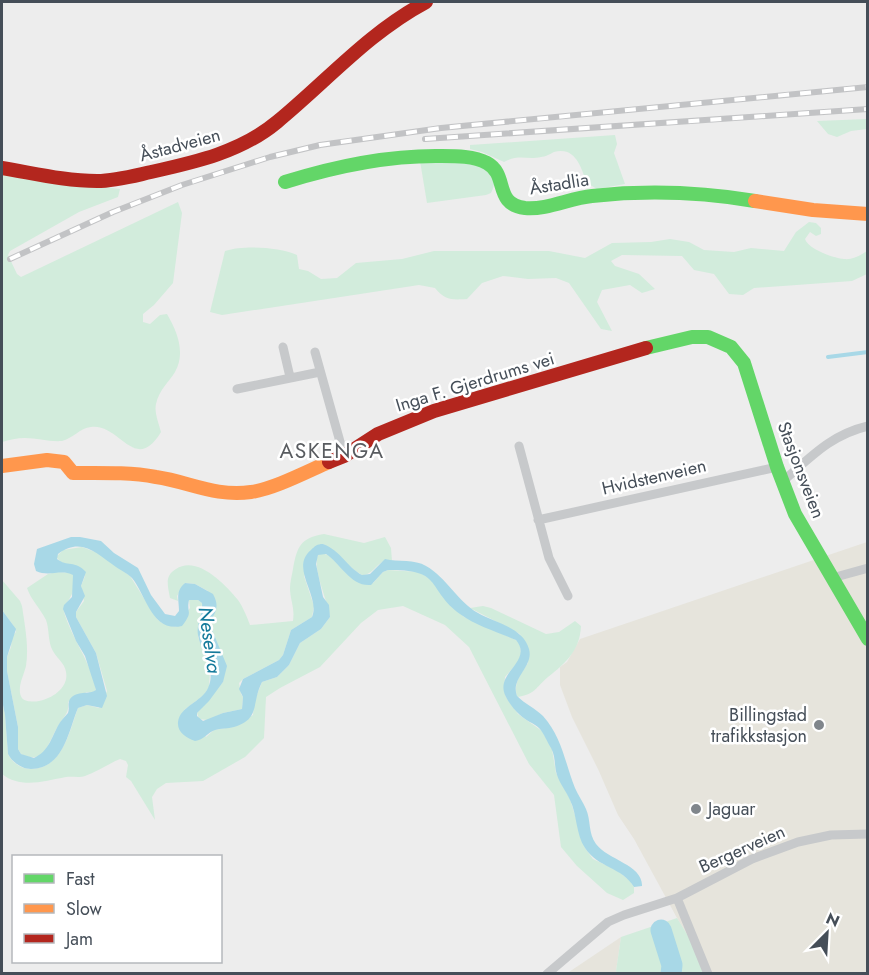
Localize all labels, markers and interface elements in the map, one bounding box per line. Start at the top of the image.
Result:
street label: Åstadveien [137,122,223,168]
street label: Åstadlia [527,166,591,202]
street label: Inga F. Gjerdrums vei [392,345,558,419]
street label: Stasjonsveien [771,418,831,522]
district label: ASKENGA [279,436,385,466]
street label: Hvidstenveien [599,452,709,502]
water label: Neselva [190,605,229,675]
place label: Billingstad trafikkstasjon [711,702,807,749]
marker: Billingstad trafikkstasjon [812,718,826,732]
place label: Jaguar [706,796,756,822]
marker: Jaguar [689,802,703,816]
street label: Bergerveien [695,818,789,880]
legend [12,855,222,963]
text: Fast [66,866,95,892]
text: Slow [66,896,103,922]
north arrow [797,903,857,963]
text: N [822,907,843,933]
text: Jam [64,926,93,952]

